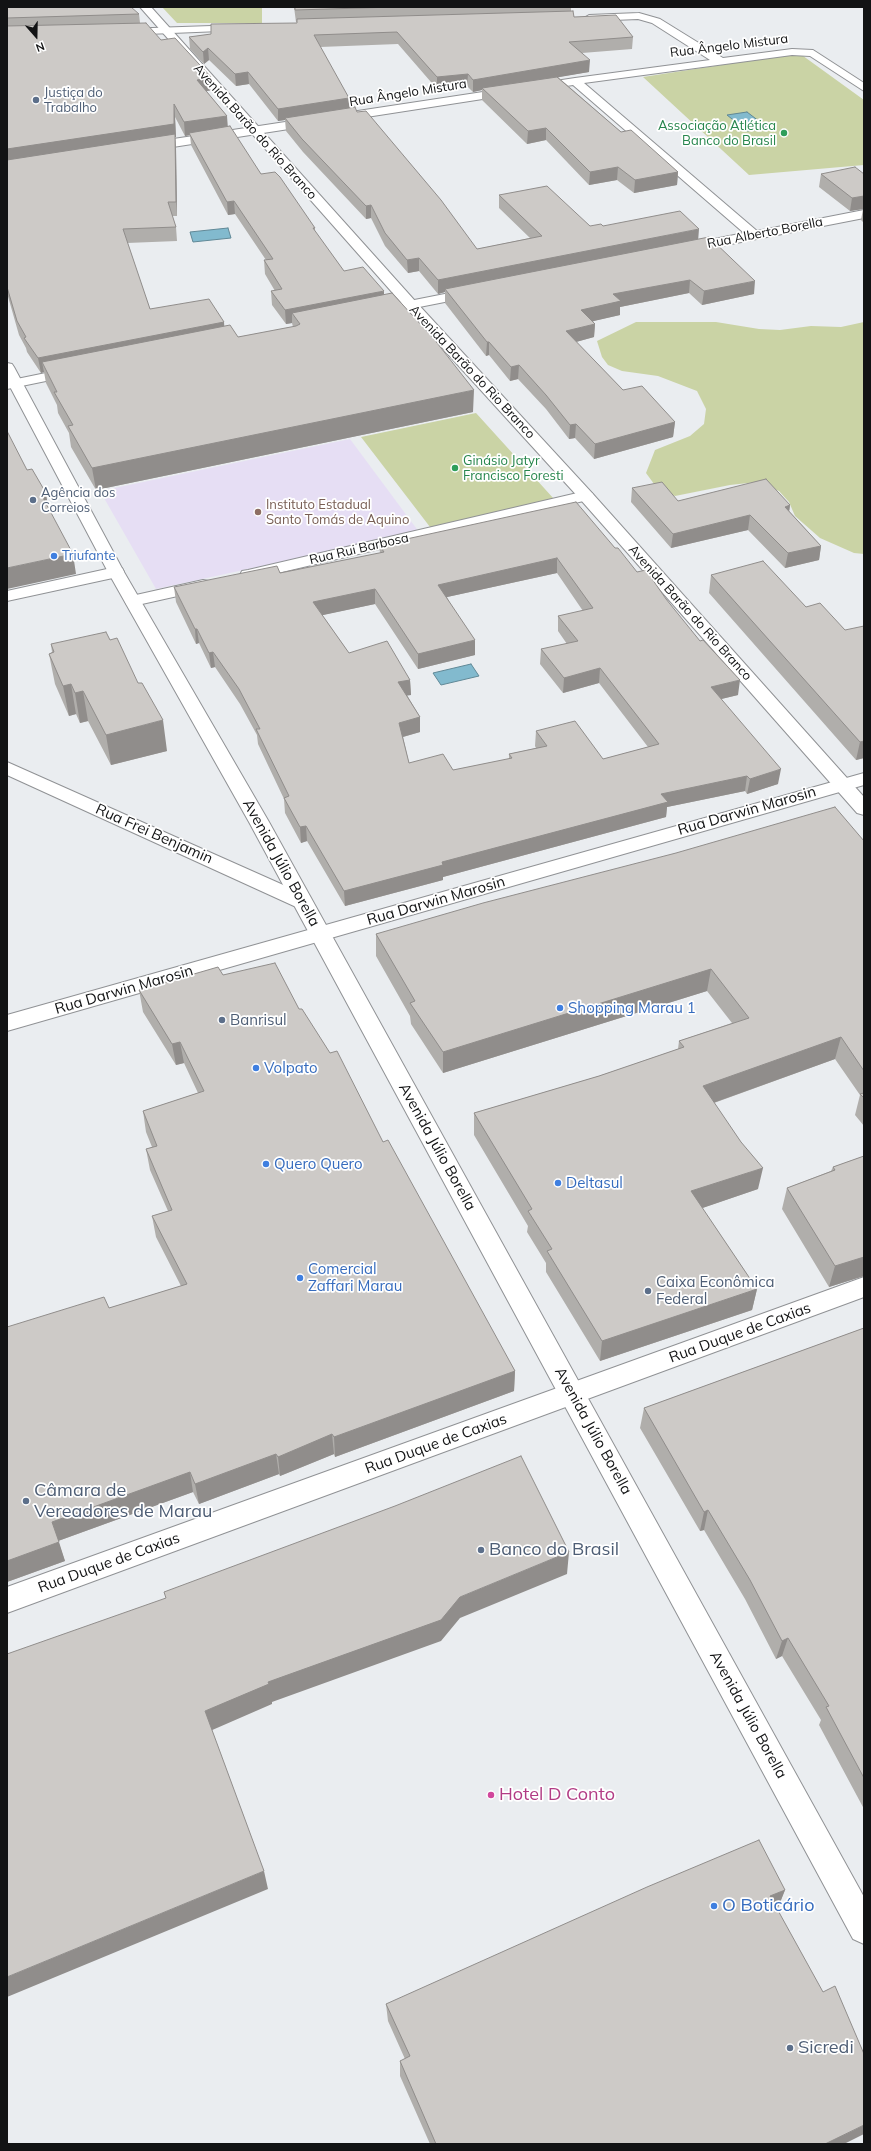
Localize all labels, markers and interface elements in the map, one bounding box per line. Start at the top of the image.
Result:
north arrow [16,16,56,56]
street label: Rua Ângelo Mistura [669,31,789,61]
text: N [34,39,46,55]
street label: Avenida Barão do Rio Branco [190,61,320,203]
street label: Rua Ângelo Mistura [348,76,468,110]
place label: Justiça do Trabalho [44,85,103,116]
marker: Justiça do Trabalho [31,95,41,105]
place label: Associação Atlética Banco do Brasil [658,118,776,149]
marker: Associação Atlética Banco do Brasil [779,128,789,138]
street label: Rua Alberto Borella [706,214,824,252]
street label: Avenida Barão do Rio Branco [406,302,538,442]
place label: Ginásio Jatyr Francisco Foresti [463,453,564,484]
marker: Ginásio Jatyr Francisco Foresti [450,463,460,473]
place label: Agência dos Correios [41,485,115,516]
marker: Agência dos Correios [28,495,38,505]
place label: Instituto Estadual Santo Tomás de Aquino [266,497,409,528]
marker: Instituto Estadual Santo Tomás de Aquino [253,507,263,517]
street label: Rua Rui Barbosa [308,530,410,568]
street label: Avenida Barão do Rio Branco [625,542,755,684]
place label: Triufante [62,548,115,564]
marker: Triufante [49,551,59,561]
street label: Rua Darwin Marosin [676,783,818,839]
street label: Avenida Júlio Borella [239,796,323,930]
street label: Rua Frei Benjamin [93,800,215,868]
street label: Rua Darwin Marosin [365,873,507,929]
street label: Rua Darwin Marosin [53,962,195,1018]
place label: Shopping Marau 1 [568,999,696,1017]
marker: Shopping Marau 1 [555,1003,565,1013]
place label: Banrisul [230,1011,287,1029]
marker: Banrisul [217,1015,227,1025]
place label: Volpato [264,1059,317,1077]
marker: Volpato [251,1063,261,1073]
street label: Avenida Júlio Borella [395,1080,479,1214]
place label: Quero Quero [274,1155,363,1173]
marker: Quero Quero [261,1159,271,1169]
place label: Deltasul [566,1174,623,1192]
marker: Deltasul [553,1178,563,1188]
place label: Comercial Zaffari Marau [308,1260,402,1295]
marker: Comercial Zaffari Marau [295,1273,305,1283]
place label: Caixa Econômica Federal [656,1273,775,1308]
marker: Caixa Econômica Federal [643,1286,653,1296]
street label: Rua Duque de Caxias [667,1299,813,1367]
street label: Avenida Júlio Borella [551,1364,635,1498]
street label: Rua Duque de Caxias [363,1410,509,1478]
place label: Câmara de Vereadores de Marau [34,1480,212,1522]
marker: Câmara de Vereadores de Marau [21,1496,31,1506]
street label: Rua Duque de Caxias [36,1529,182,1597]
place label: Banco do Brasil [489,1539,619,1561]
marker: Banco do Brasil [476,1545,486,1555]
street label: Avenida Júlio Borella [706,1648,790,1782]
place label: Hotel D Conto [499,1784,615,1806]
marker: Hotel D Conto [486,1790,496,1800]
place label: O Boticário [722,1895,814,1917]
marker: O Boticário [709,1901,719,1911]
place label: Sicredi [798,2037,854,2059]
marker: Sicredi [785,2043,795,2053]

